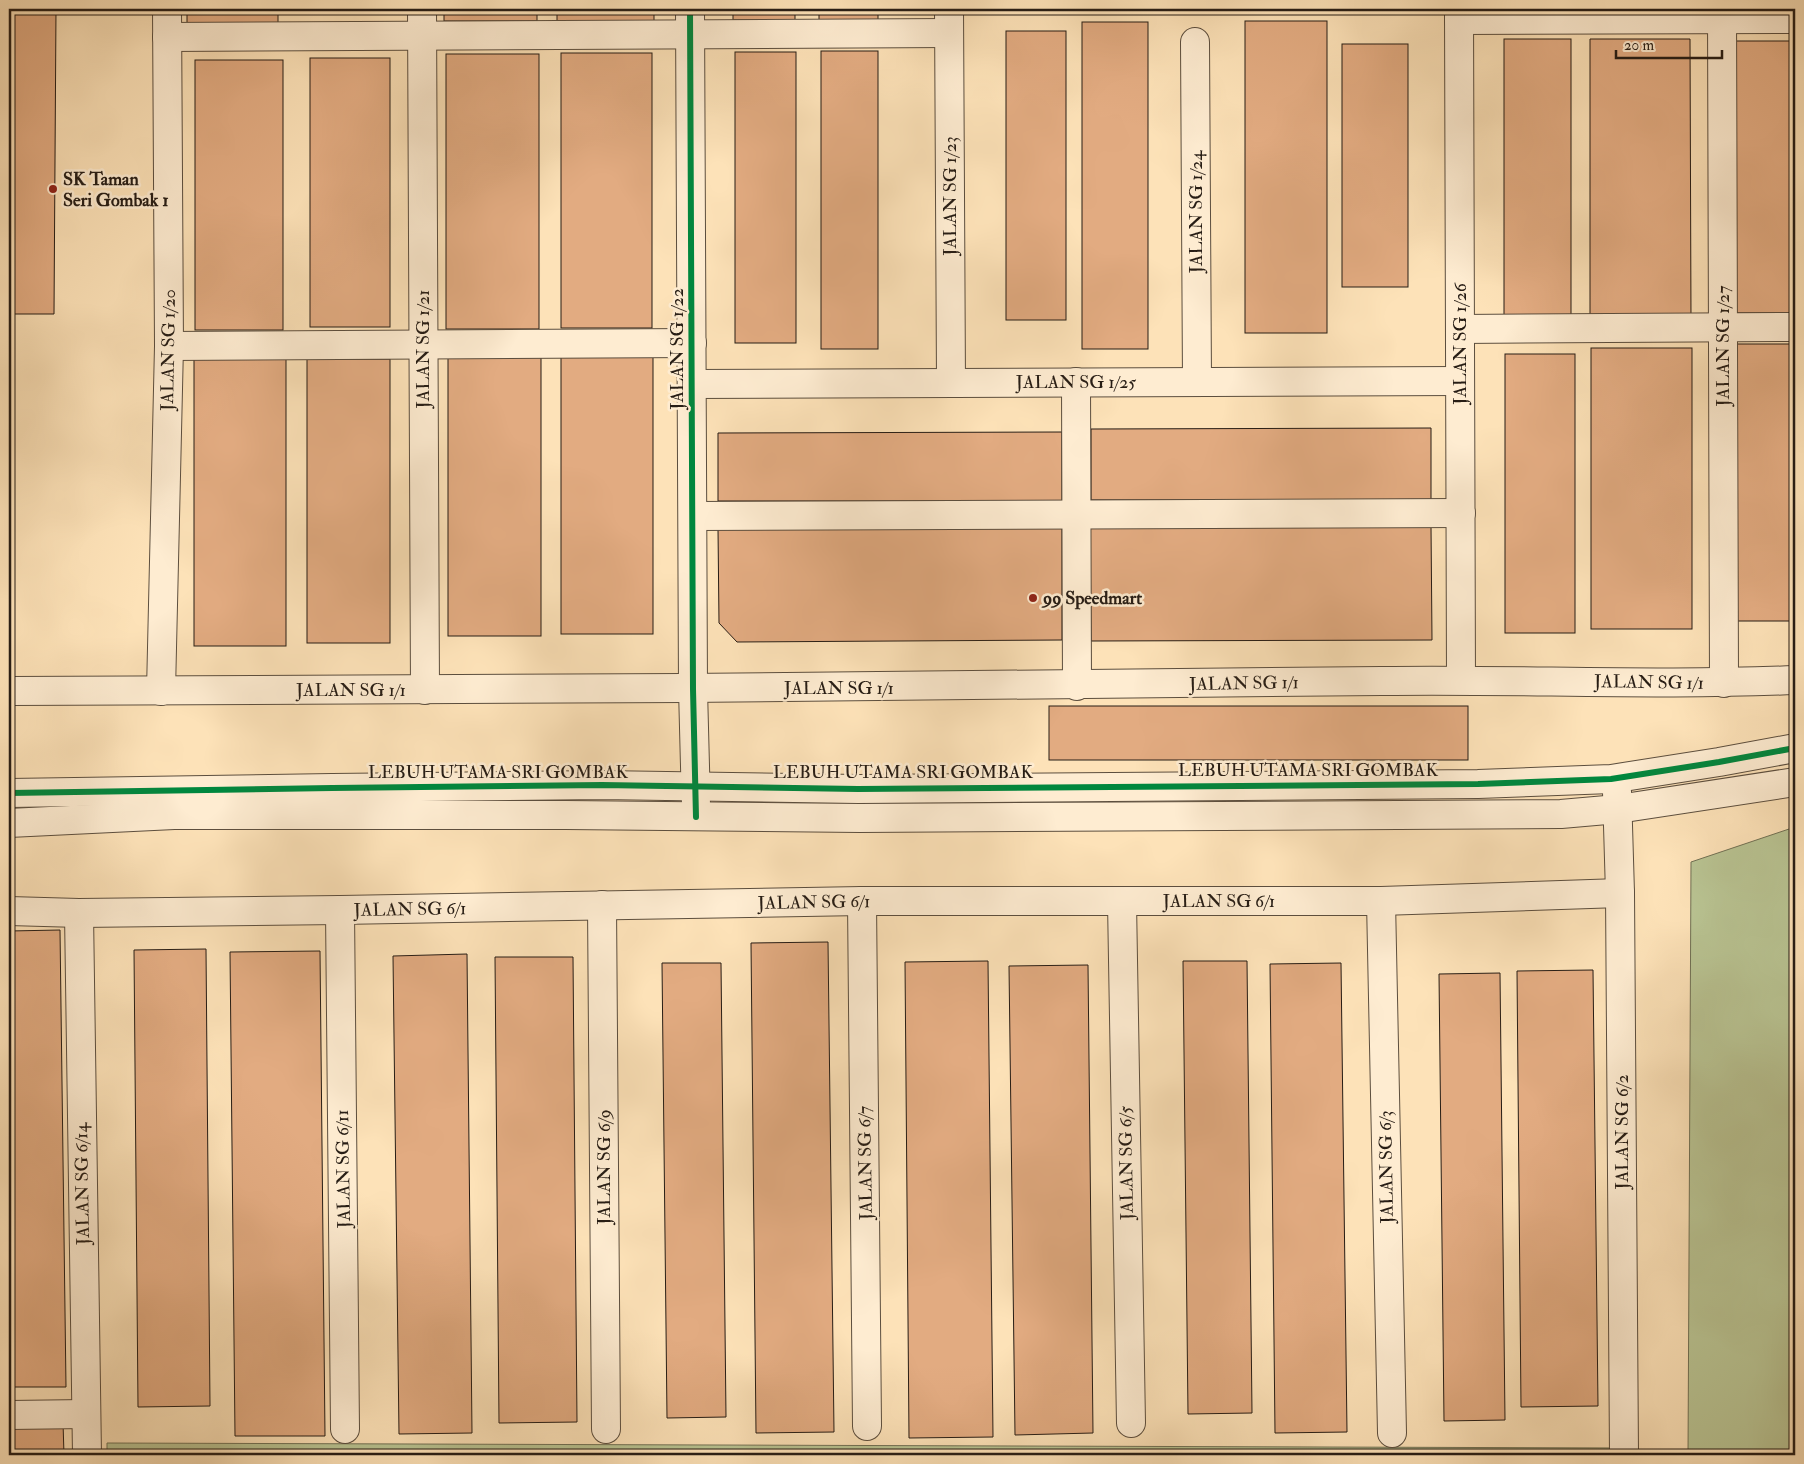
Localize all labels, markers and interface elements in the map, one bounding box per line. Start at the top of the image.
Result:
scale bar [1616,28,1723,60]
text: 20 m [1624,36,1654,55]
street label: JALAN SG 1/23 [939,136,962,257]
street label: JALAN SG 1/24 [1185,150,1208,274]
place label: SK Taman Seri Gombak 1 [63,168,169,212]
marker: SK Taman Seri Gombak 1 [47,183,59,195]
street label: JALAN SG 1/26 [1449,282,1472,406]
street label: JALAN SG 1/27 [1712,286,1735,407]
street label: JALAN SG 1/22 [666,288,689,411]
street label: JALAN SG 1/20 [156,289,181,412]
street label: JALAN SG 1/21 [412,290,435,410]
street label: JALAN SG 1/25 [1015,371,1136,394]
place label: 99 Speedmart [1041,587,1142,610]
marker: 99 Speedmart [1027,592,1039,604]
street label: JALAN SG 1/1 [1593,670,1704,695]
street label: JALAN SG 1/1 [1188,671,1299,696]
street label: JALAN SG 1/1 [783,677,894,700]
street label: JALAN SG 1/1 [295,679,406,702]
street label: LEBUH UTAMA SRI GOMBAK [1178,759,1438,782]
street label: LEBUH UTAMA SRI GOMBAK [368,761,628,784]
street label: LEBUH UTAMA SRI GOMBAK [773,761,1033,784]
street label: JALAN SG 6/1 [757,890,870,915]
street label: JALAN SG 6/1 [1162,890,1275,913]
street label: JALAN SG 6/1 [353,897,466,922]
street label: JALAN SG 6/2 [1611,1074,1634,1191]
street label: JALAN SG 6/7 [853,1106,878,1221]
street label: JALAN SG 6/5 [1114,1106,1139,1221]
street label: JALAN SG 6/11 [331,1109,356,1230]
street label: JALAN SG 6/9 [593,1109,616,1226]
street label: JALAN SG 6/3 [1374,1110,1399,1225]
street label: JALAN SG 6/14 [70,1121,95,1246]

